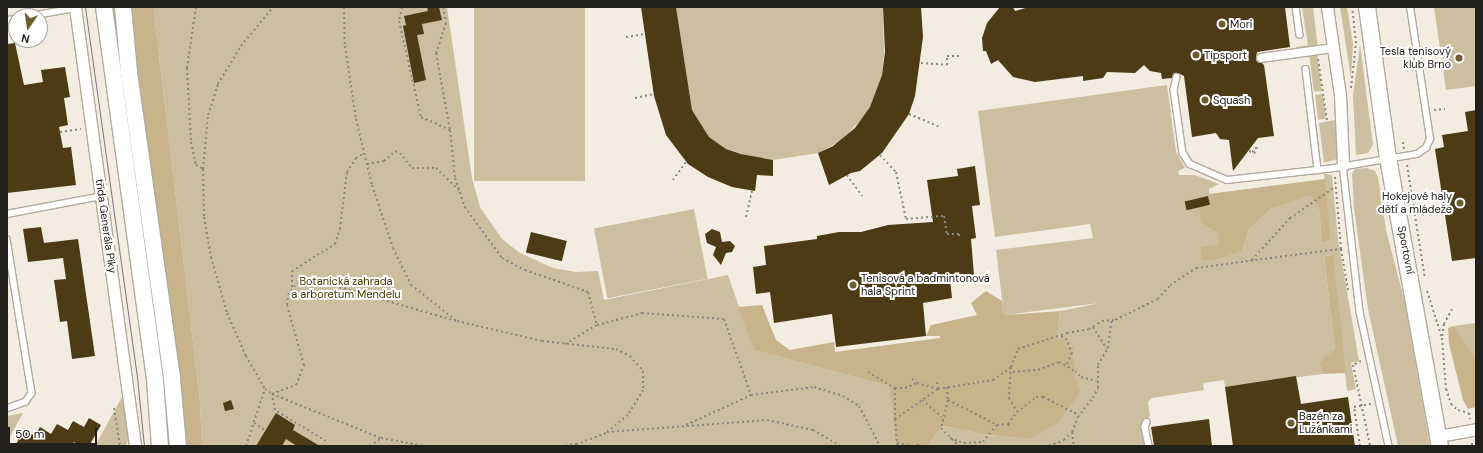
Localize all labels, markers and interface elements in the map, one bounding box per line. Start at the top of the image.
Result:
north arrow [8,8,48,48]
place label: Mori [1230,17,1252,31]
marker: Mori [1217,19,1227,29]
text: N [20,31,31,46]
place label: Tesla tenisový klub Brno [1380,45,1451,71]
place label: Tipsport [1204,48,1247,62]
marker: Tipsport [1191,50,1201,60]
marker: Tesla tenisový klub Brno [1454,53,1464,63]
place label: Squash [1213,93,1250,107]
marker: Squash [1200,95,1210,105]
street label: třída Generála Píky [93,178,119,274]
place label: Hokejové haly dětí a mládeže [1378,190,1452,216]
marker: Hokejové haly dětí a mládeže [1455,198,1465,208]
street label: Sportovní [1395,225,1417,275]
place label: Tenisová a badmintonová hala Sprint [861,272,990,298]
park label: Botanická zahrada a arboretum Mendelu [291,275,401,301]
marker: Tenisová a badmintonová hala Sprint [848,280,858,290]
place label: Bazén za Lužánkami [1299,410,1352,436]
marker: Bazén za Lužánkami [1286,418,1296,428]
scale bar [10,419,99,445]
text: 50 m [15,426,44,442]

